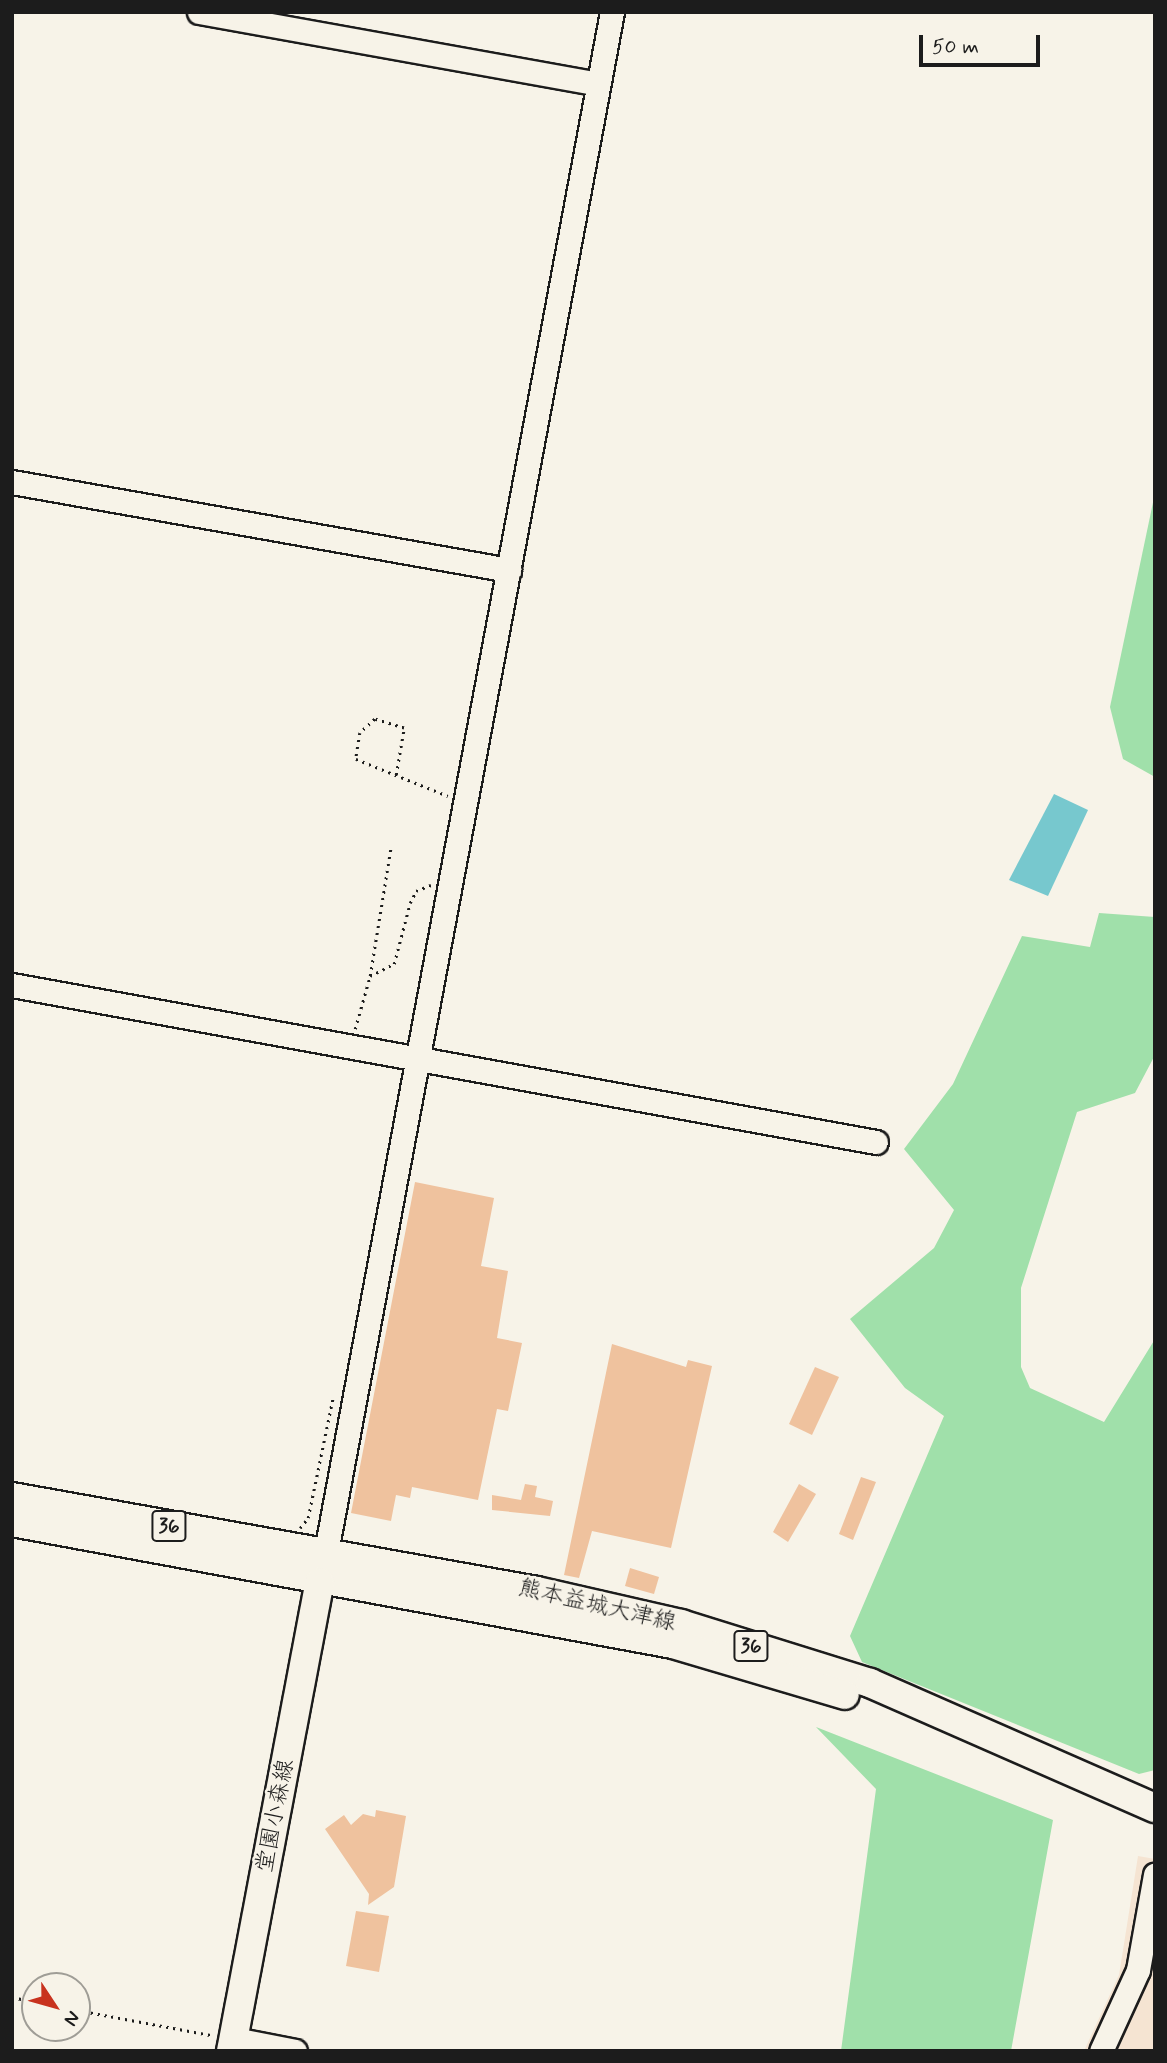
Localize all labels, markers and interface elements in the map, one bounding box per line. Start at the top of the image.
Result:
scale bar [922,21,1043,65]
text: 50 m [932,33,979,61]
road number: 36 [150,1508,188,1544]
street label: 熊本益城大津線 [515,1574,679,1638]
road number: 36 [732,1628,770,1664]
street label: 堂園小森線 [251,1757,301,1875]
north arrow [21,1972,91,2042]
text: N [58,2006,86,2031]

